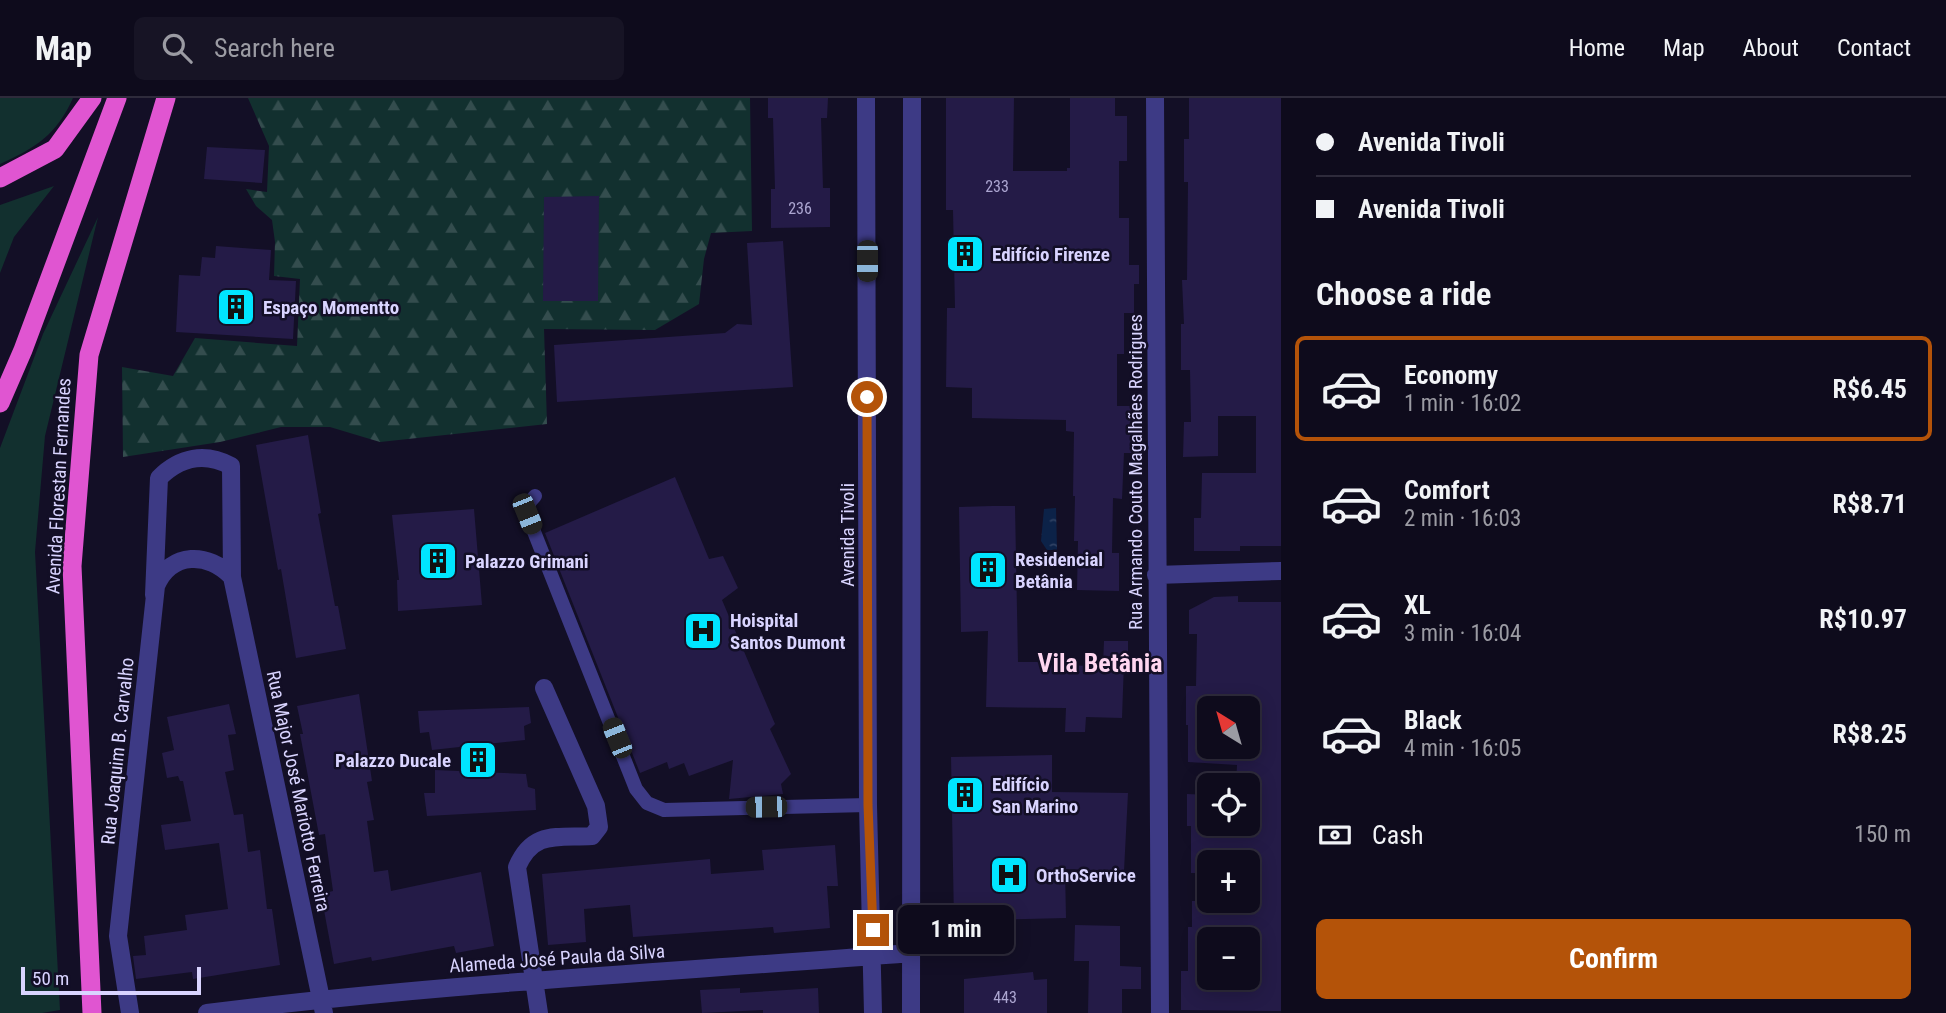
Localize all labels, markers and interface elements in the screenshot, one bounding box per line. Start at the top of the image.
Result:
search box [134,17,624,80]
text: Map [35,29,92,68]
icon: search [158,29,196,67]
text: Search here [214,33,335,63]
text: Home [1569,34,1625,62]
text: Map [1663,34,1705,62]
text: About [1743,34,1799,62]
text: Contact [1837,34,1911,62]
text: Avenida Tivoli [1358,127,1505,157]
house number: 233 [985,177,1009,196]
text: Avenida Tivoli [1358,194,1505,224]
house number: 236 [788,199,812,218]
building icon: Edifício Firenze [944,233,986,275]
car [857,240,878,282]
place label: Edifício Firenze [992,243,1110,266]
text: Choose a ride [1316,275,1491,313]
building icon: Espaço Momentto [215,286,257,328]
place label: Espaço Momentto [263,296,399,319]
street label: Rua Armando Couto Magalhães Rodrigues [1124,314,1147,630]
icon: car [1320,357,1383,420]
text: Economy [1404,360,1498,390]
text: R$6.45 [1833,374,1907,404]
street label: Avenida Florestan Fernandes [41,377,76,595]
route start [851,381,883,413]
text: 1 min · 16:02 [1404,390,1521,417]
icon: car [1320,472,1383,535]
text: Comfort [1404,475,1490,505]
street label: Avenida Tivoli [836,483,859,587]
text: R$8.71 [1833,489,1907,519]
car [510,491,545,537]
text: 2 min · 16:03 [1404,505,1521,532]
building icon: Palazzo Grimani [417,540,459,582]
place label: Residencial Betânia [1015,548,1103,593]
building icon: Residencial Betânia [967,549,1009,591]
place label: Palazzo Grimani [465,550,589,573]
icon: car [1320,587,1383,650]
text: XL [1404,590,1431,620]
text: R$10.97 [1819,604,1907,634]
place label: Hoispital Santos Dumont [730,609,846,654]
hospital icon: Hoispital Santos Dumont [682,610,724,652]
text: 3 min · 16:04 [1404,620,1521,647]
district label: Vila Betânia [1037,648,1163,678]
street label: Rua Joaquim B. Carvalho [96,656,139,846]
street label: Rua Major José Mariotto Ferreira [262,668,335,914]
north arrow [1197,696,1260,760]
map controls [1197,696,1260,990]
icon: car [1320,702,1383,765]
text: Black [1404,705,1462,735]
car [600,715,635,761]
text: R$8.25 [1833,719,1907,749]
text: 4 min · 16:05 [1404,735,1521,762]
building icon: Palazzo Ducale [457,739,499,781]
place label: Palazzo Ducale [335,749,451,772]
place label: Edifício San Marino [992,773,1078,818]
button: locate [1197,773,1260,836]
building icon: Edifício San Marino [944,774,986,816]
car [745,796,788,818]
icon: cash [1316,816,1354,854]
text: Cash [1372,820,1424,850]
text: 150 m [1854,821,1911,848]
button: + [1197,850,1260,913]
hospital icon: OrthoService [988,854,1030,896]
place label: OrthoService [1036,864,1136,887]
callout: 1 min [898,906,1013,954]
route end [857,914,889,946]
text: 1 min [930,916,982,943]
button: Confirm [1316,919,1911,999]
button: − [1197,927,1260,990]
street label: Alameda José Paula da Silva [448,939,666,978]
scale bar [21,964,201,996]
text: 50 m [32,967,69,990]
house number: 443 [993,988,1017,1007]

